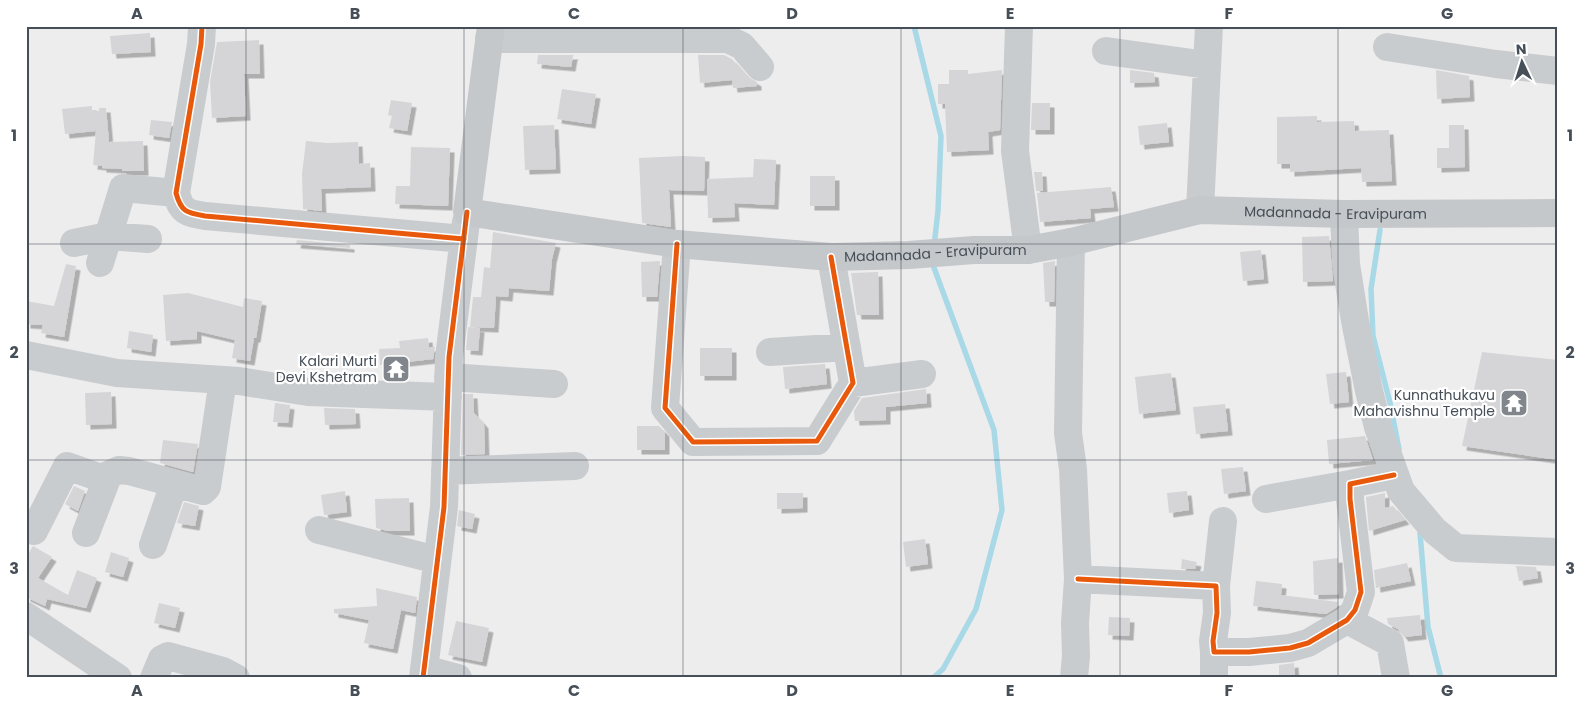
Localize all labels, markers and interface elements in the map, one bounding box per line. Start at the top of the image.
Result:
text: A [131,2,143,25]
text: B [350,2,360,25]
text: C [568,2,580,25]
text: D [786,2,798,25]
text: E [1006,2,1014,25]
text: F [1225,2,1234,25]
text: G [1441,2,1453,25]
north arrow [1496,38,1546,88]
text: N [1515,39,1527,59]
text: 1 [11,124,17,147]
text: 1 [1567,124,1573,147]
street label: Madannada - Eravipuram [1244,201,1427,224]
street label: Madannada - Eravipuram [844,240,1027,267]
text: 2 [9,341,19,364]
text: 2 [1565,341,1575,364]
place label: Kalari Murti Devi Kshetram [276,351,377,387]
temple icon: Kalari Murti Devi Kshetram [381,354,411,384]
place label: Kunnathukavu Mahavishnu Temple [1354,385,1495,421]
temple icon: Kunnathukavu Mahavishnu Temple [1499,388,1529,418]
text: 3 [9,557,19,580]
text: 3 [1565,557,1575,580]
text: A [131,679,143,702]
text: B [350,679,360,702]
text: C [568,679,580,702]
text: D [786,679,798,702]
text: E [1006,679,1014,702]
text: F [1225,679,1234,702]
text: G [1441,679,1453,702]

